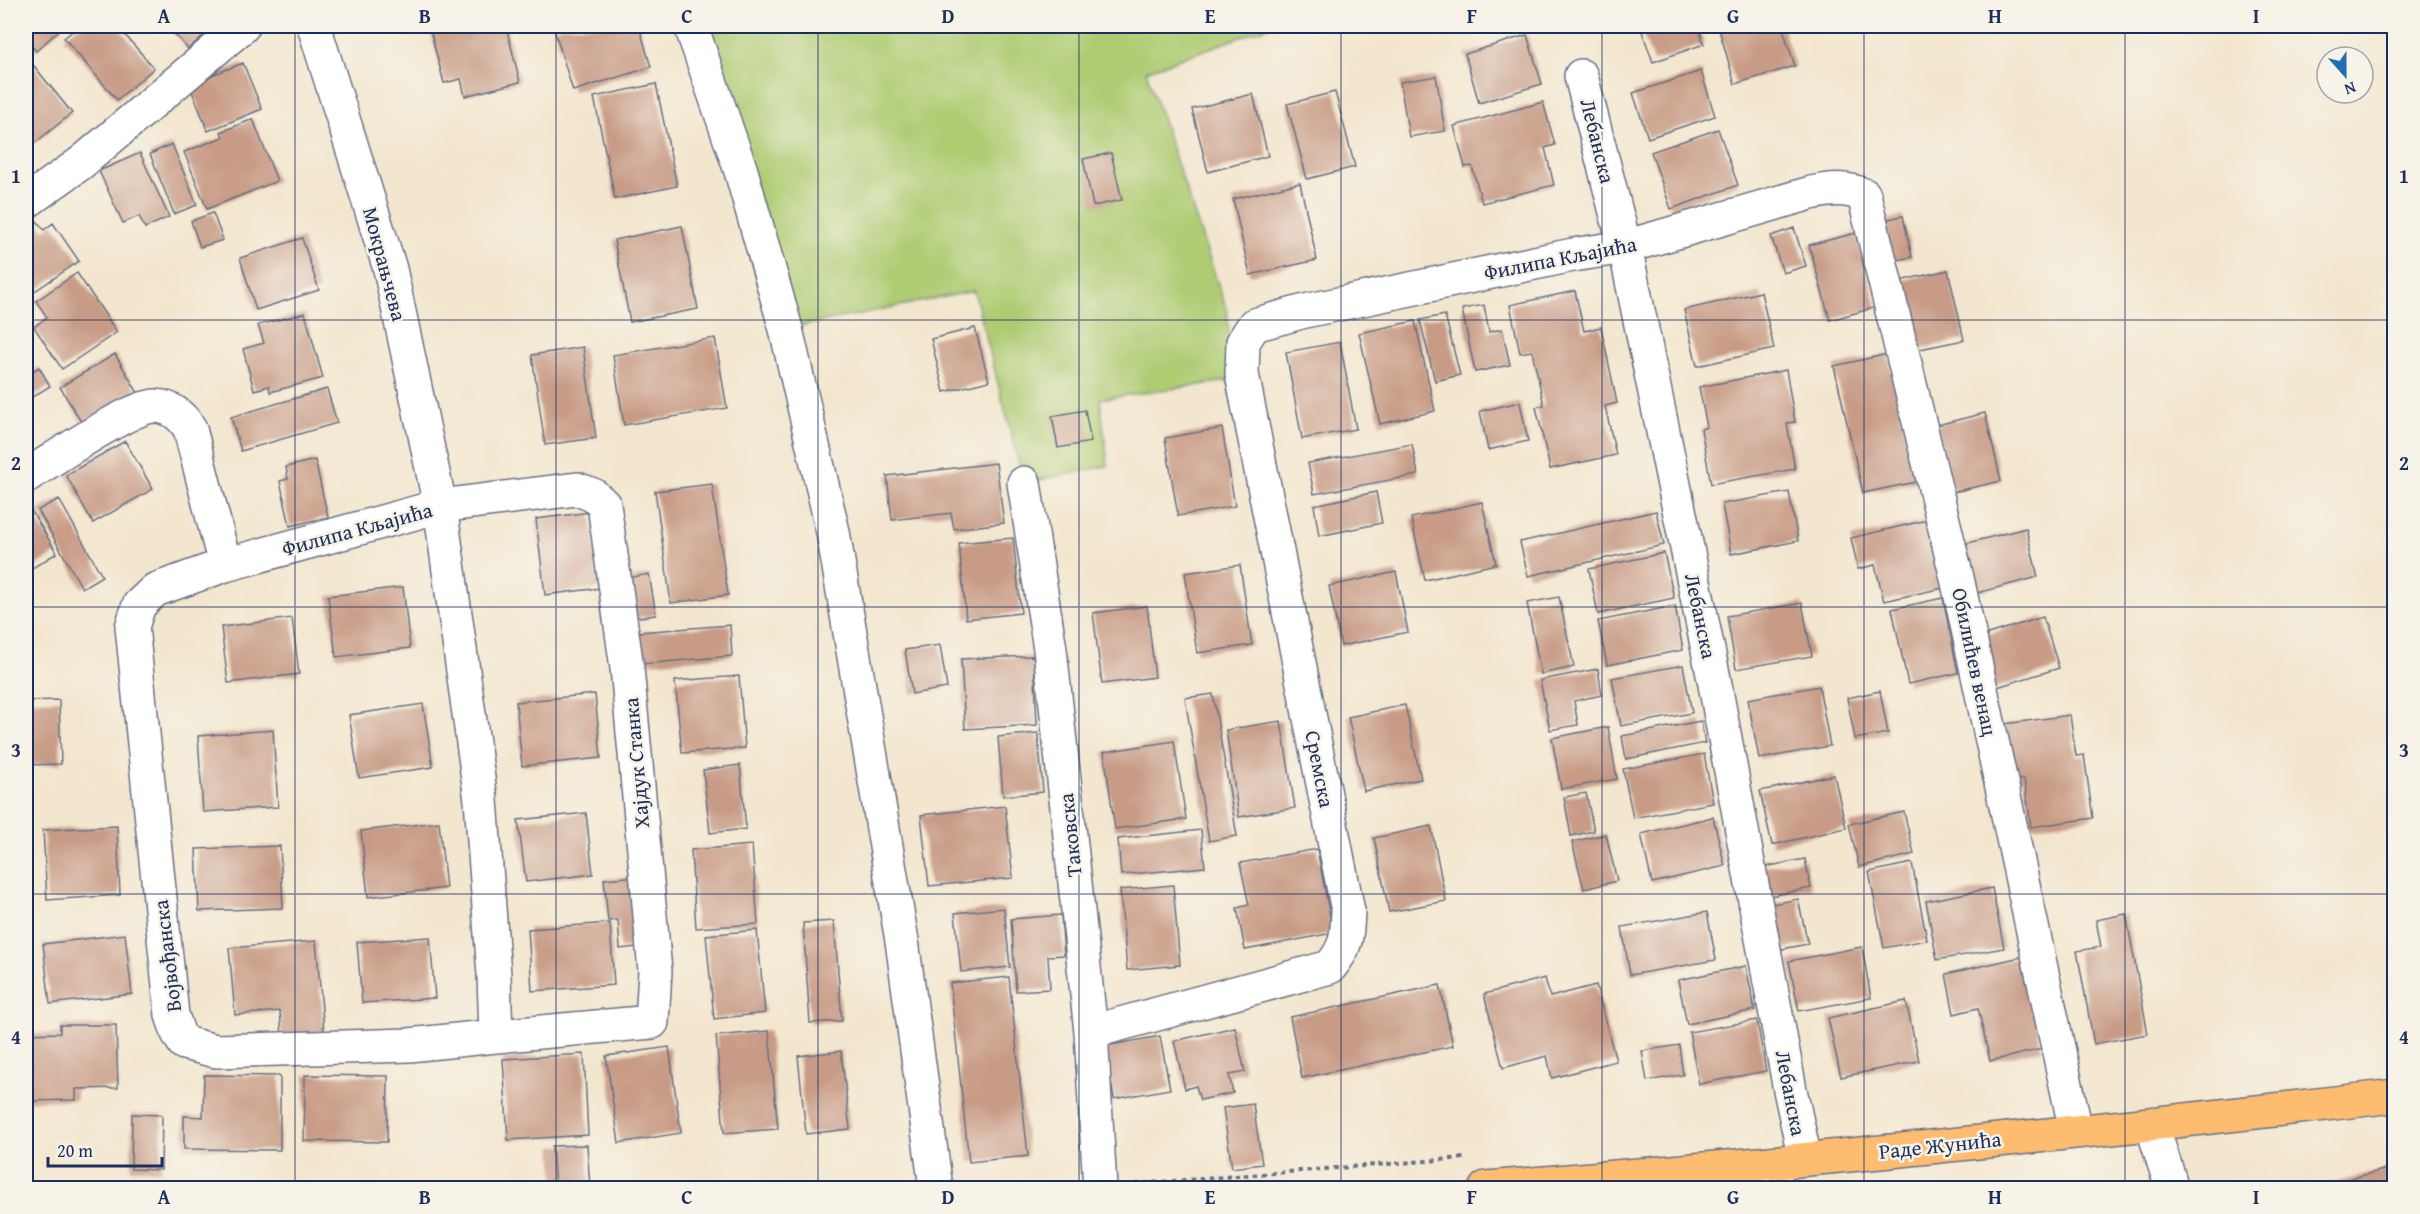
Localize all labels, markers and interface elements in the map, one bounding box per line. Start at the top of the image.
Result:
text: A [158,1,171,30]
text: B [419,1,431,30]
text: C [681,1,693,30]
text: D [941,1,955,30]
text: E [1205,1,1216,30]
text: F [1467,1,1477,30]
text: G [1727,1,1739,30]
text: H [1988,1,2002,30]
text: I [2253,1,2259,30]
north arrow [2315,45,2375,105]
text: N [2341,76,2360,102]
street label: Лебанска [1573,95,1623,187]
text: 1 [11,161,21,190]
text: 1 [2399,161,2409,190]
street label: Мокрањчева [355,204,415,324]
street label: Филипа Кљајића [1481,228,1639,288]
text: 2 [11,448,21,477]
text: 2 [2399,448,2409,477]
street label: Филипа Кљајића [278,494,436,564]
street label: Лебанска [1677,571,1725,661]
street label: Обилићев венац [1944,585,2006,739]
street label: Хајдук Станка [615,696,657,830]
street label: Сремска [1297,728,1343,810]
text: 3 [11,735,21,764]
text: 3 [2399,735,2409,764]
street label: Таковска [1050,792,1090,878]
street label: Војвођанска [145,898,189,1014]
text: 4 [11,1022,21,1051]
text: 4 [2399,1022,2409,1051]
street label: Лебанска [1768,1048,1814,1138]
street label: Раде Жунића [1877,1123,2003,1167]
scale bar [48,1130,162,1168]
text: 20 m [57,1137,93,1164]
text: A [158,1182,171,1211]
text: B [419,1182,431,1211]
text: C [681,1182,693,1211]
text: D [941,1182,955,1211]
text: E [1205,1182,1216,1211]
text: F [1467,1182,1477,1211]
text: G [1727,1182,1739,1211]
text: H [1988,1182,2002,1211]
text: I [2253,1182,2259,1211]

